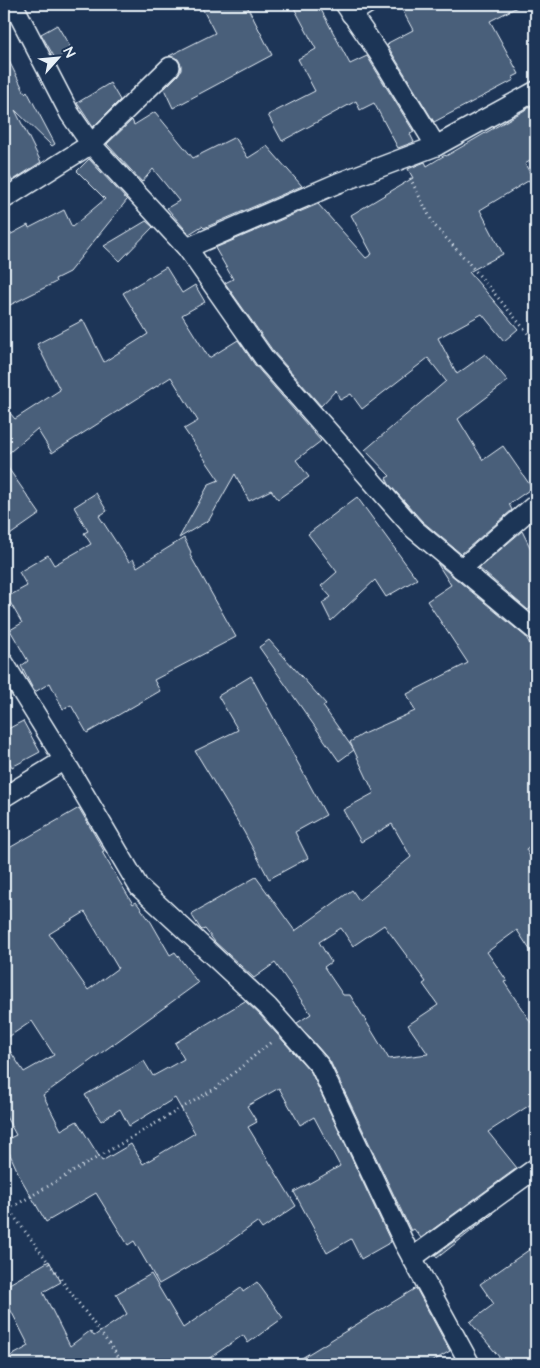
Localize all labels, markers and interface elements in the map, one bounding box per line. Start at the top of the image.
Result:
north arrow [32,32,82,82]
text: N [58,44,80,61]

